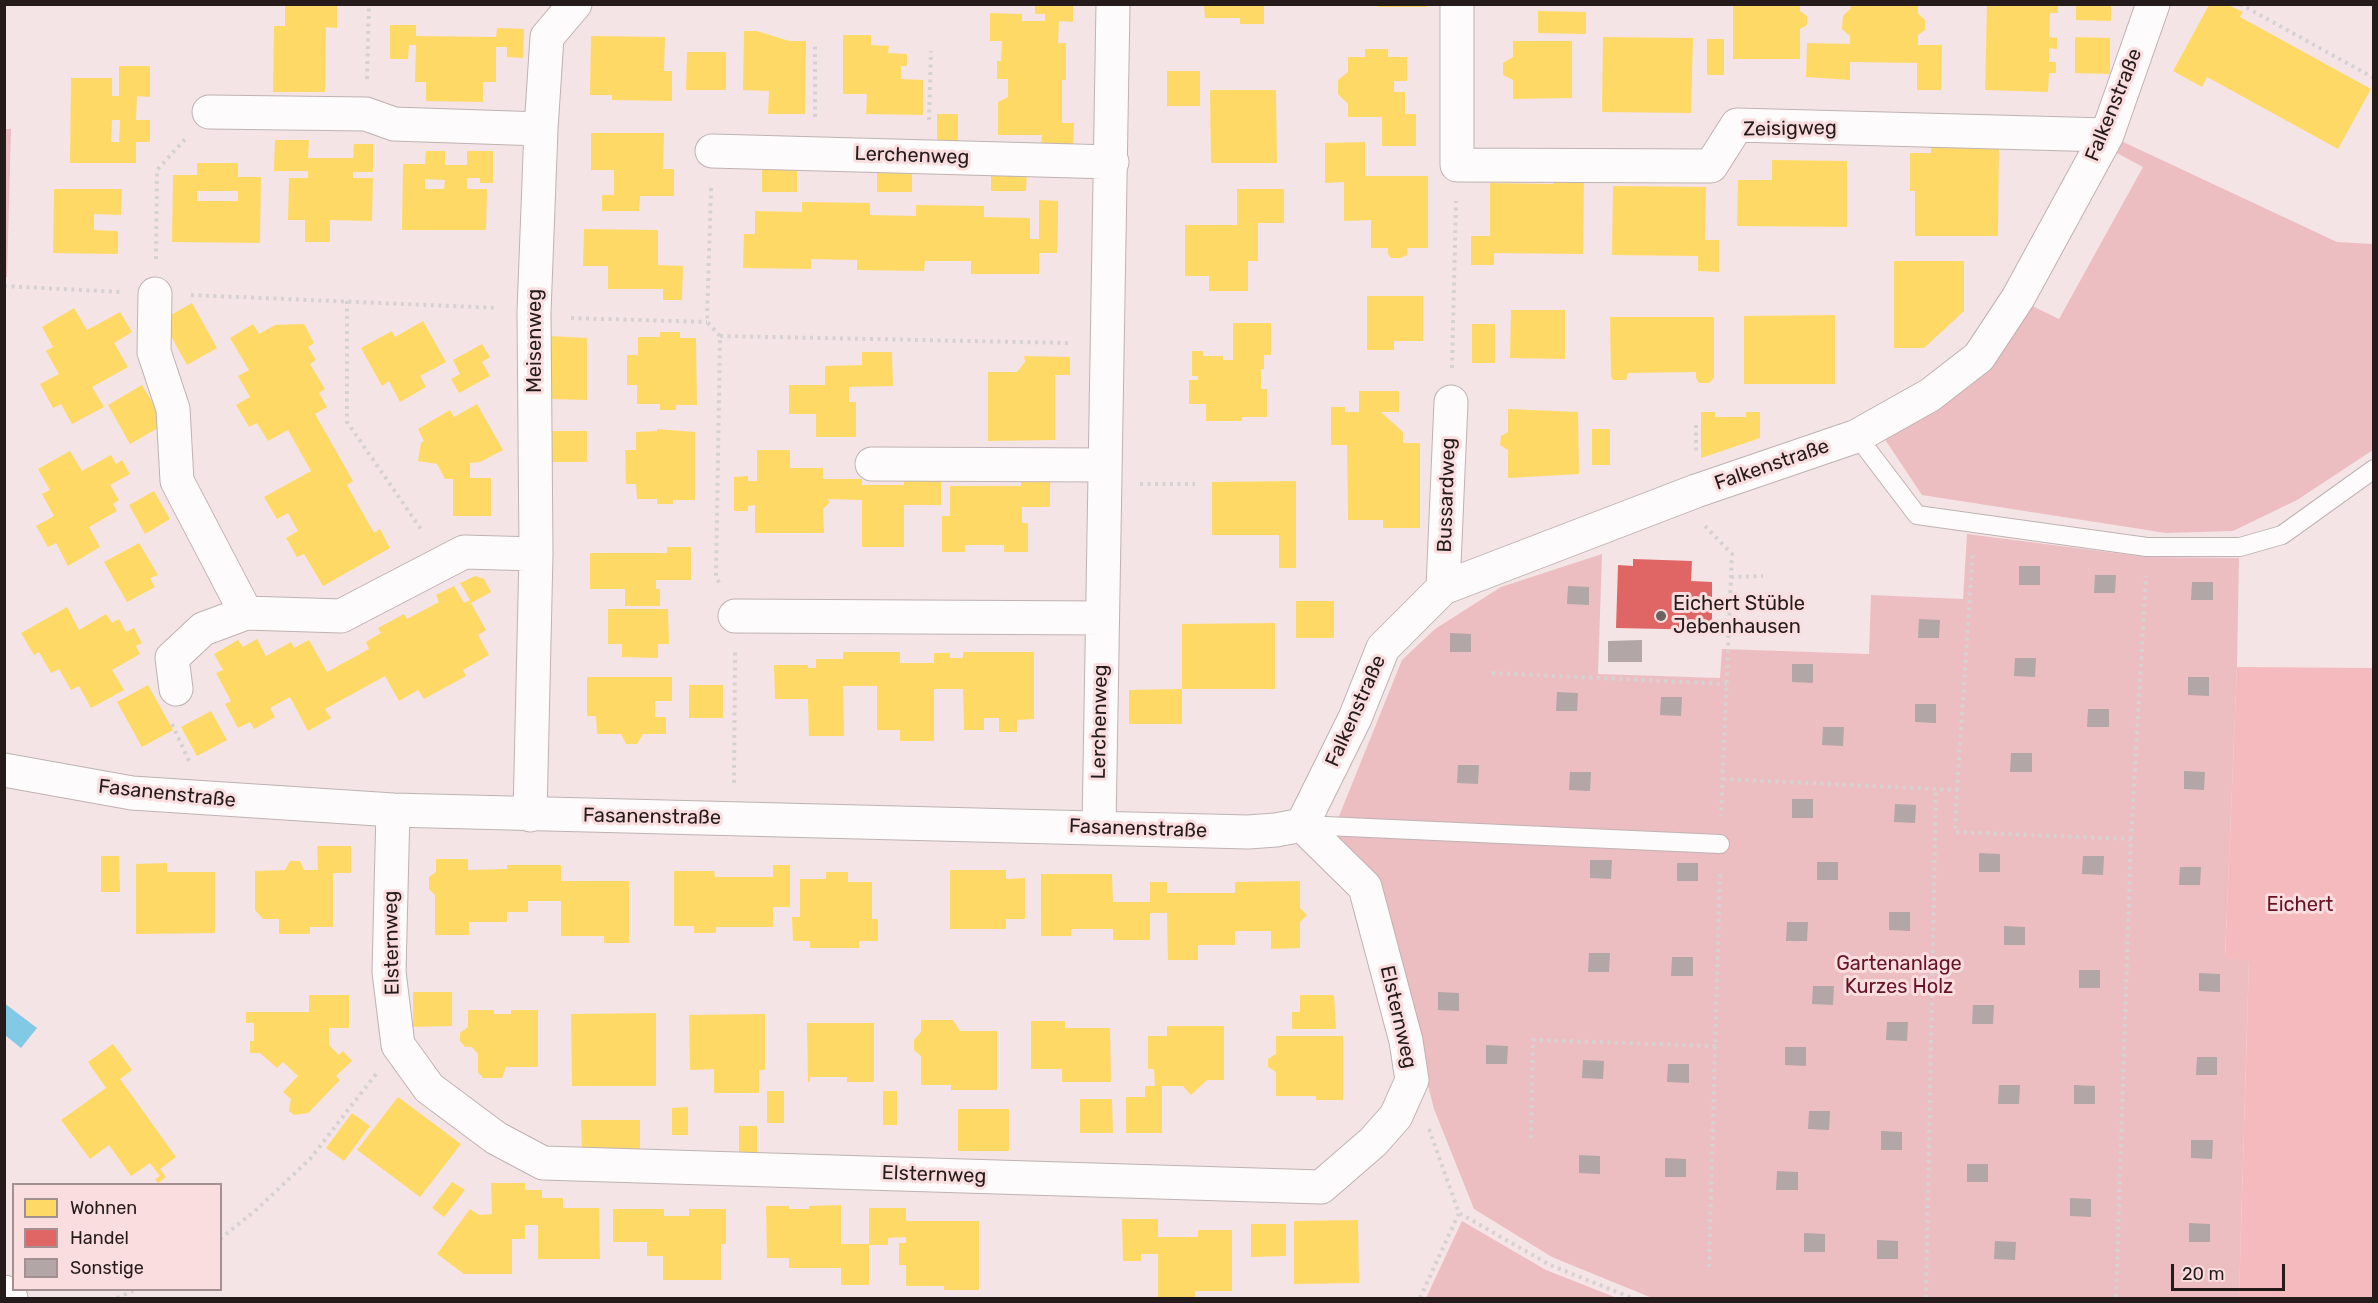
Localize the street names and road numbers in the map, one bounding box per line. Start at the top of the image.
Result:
street label: Falkenstraße [2080,45,2148,165]
street label: Zeisigweg [1743,116,1837,142]
street label: Lerchenweg [854,142,970,170]
street label: Meisenweg [523,289,547,393]
street label: Falkenstraße [1712,434,1832,496]
street label: Bussardweg [1433,437,1461,553]
street label: Falkenstraße [1321,651,1391,771]
street label: Lerchenweg [1087,664,1113,780]
street label: Fasanenstraße [97,775,237,813]
street label: Fasanenstraße [583,804,721,830]
street label: Fasanenstraße [1068,815,1208,843]
street label: Elsternweg [379,890,405,996]
street label: Elsternweg [1375,963,1421,1071]
street label: Elsternweg [881,1161,987,1189]

